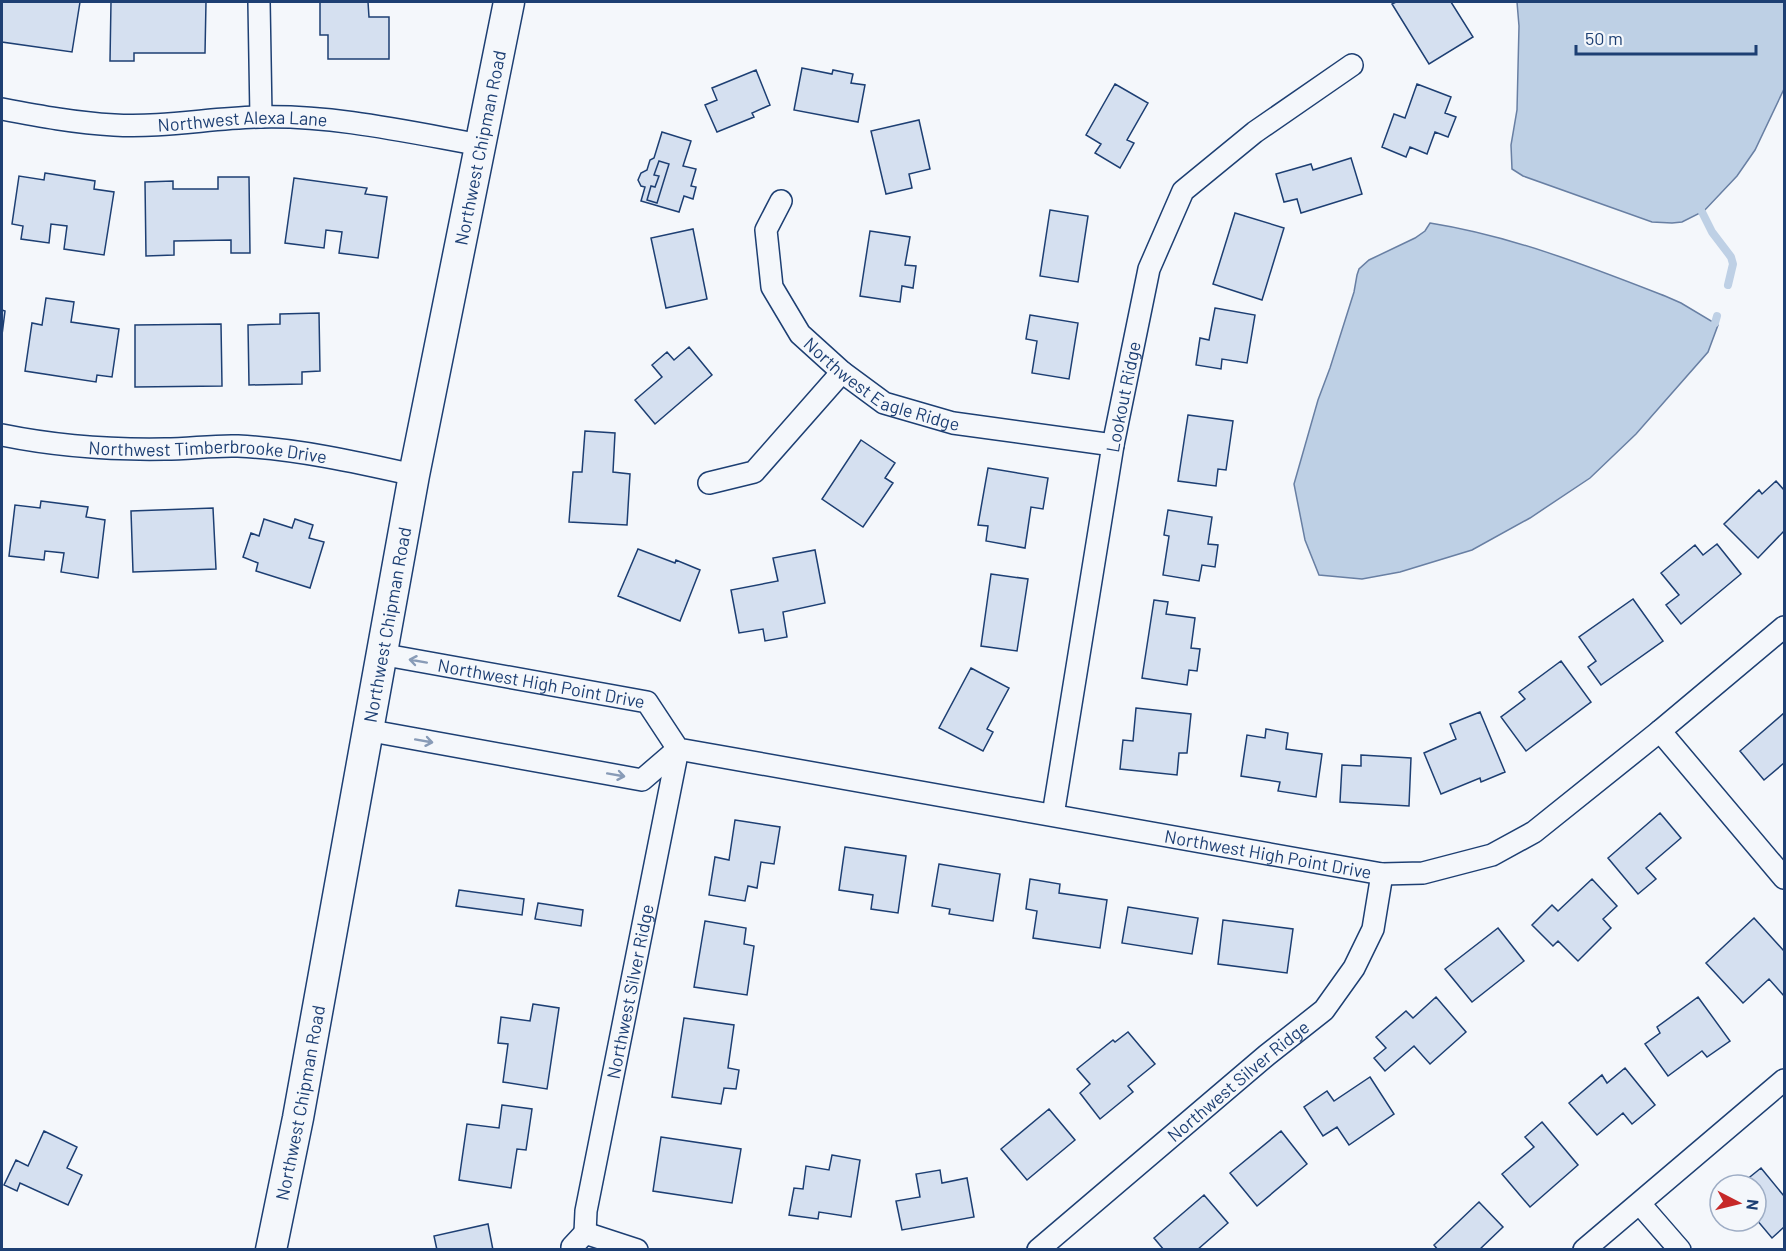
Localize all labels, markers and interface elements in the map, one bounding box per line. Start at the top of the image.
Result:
scale bar [1576,18,1756,56]
text: 50 m [1585,27,1623,49]
street label: Northwest Chipman Road [449,48,510,247]
street label: Northwest Alexa Lane [157,106,329,136]
street label: Northwest Eagle Ridge [800,332,961,435]
street label: Lookout Ridge [1101,339,1145,454]
street label: Northwest Timberbrooke Drive [88,435,329,468]
street label: Northwest Chipman Road [359,525,415,724]
street label: Northwest High Point Drive [436,654,647,712]
one-way arrow [409,655,428,666]
one-way arrow [413,735,433,746]
one-way arrow [605,770,625,781]
street label: Northwest High Point Drive [1163,825,1373,883]
street label: Northwest Silver Ridge [602,902,658,1081]
street label: Northwest Chipman Road [270,1003,329,1202]
street label: Northwest Silver Ridge [1163,1015,1313,1146]
north arrow [1708,1173,1768,1233]
text: N [1743,1198,1763,1211]

